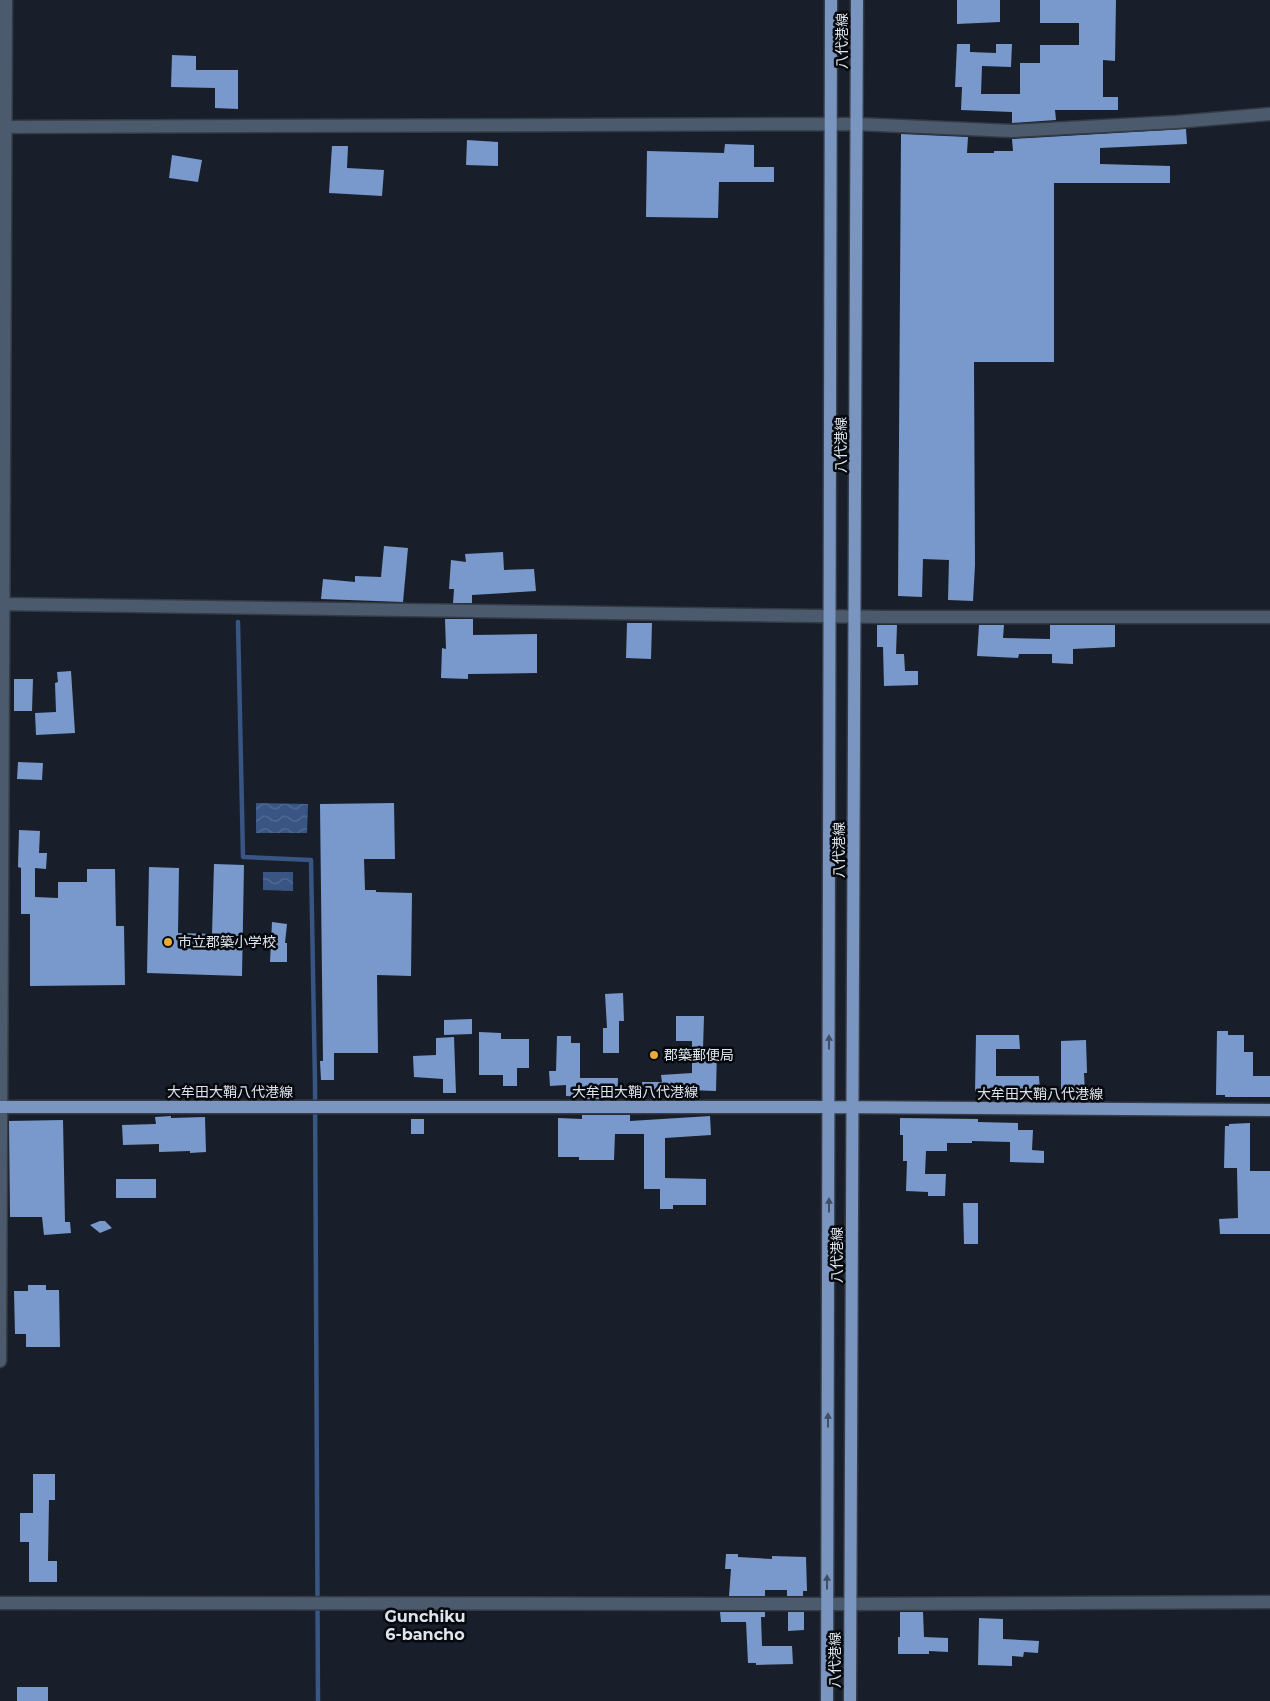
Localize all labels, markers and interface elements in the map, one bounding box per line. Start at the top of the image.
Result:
street label: 八代港線 [833,13,851,69]
street label: 八代港線 [832,417,850,473]
street label: 八代港線 [830,822,848,878]
place label: 市立郡築小学校 [178,933,276,951]
marker: 市立郡築小学校 [162,936,174,948]
one-way arrow [825,1034,833,1050]
place label: 郡築郵便局 [664,1046,734,1064]
marker: 郡築郵便局 [648,1049,660,1061]
street label: 大牟田大鞘八代港線 [167,1083,293,1101]
street label: 大牟田大鞘八代港線 [572,1083,698,1101]
street label: 大牟田大鞘八代港線 [977,1085,1103,1103]
one-way arrow [825,1197,833,1213]
street label: 八代港線 [828,1227,846,1283]
one-way arrow [824,1412,832,1428]
one-way arrow [823,1574,831,1590]
district label: Gunchiku 6-bancho [385,1607,465,1644]
street label: 八代港線 [826,1632,844,1688]

